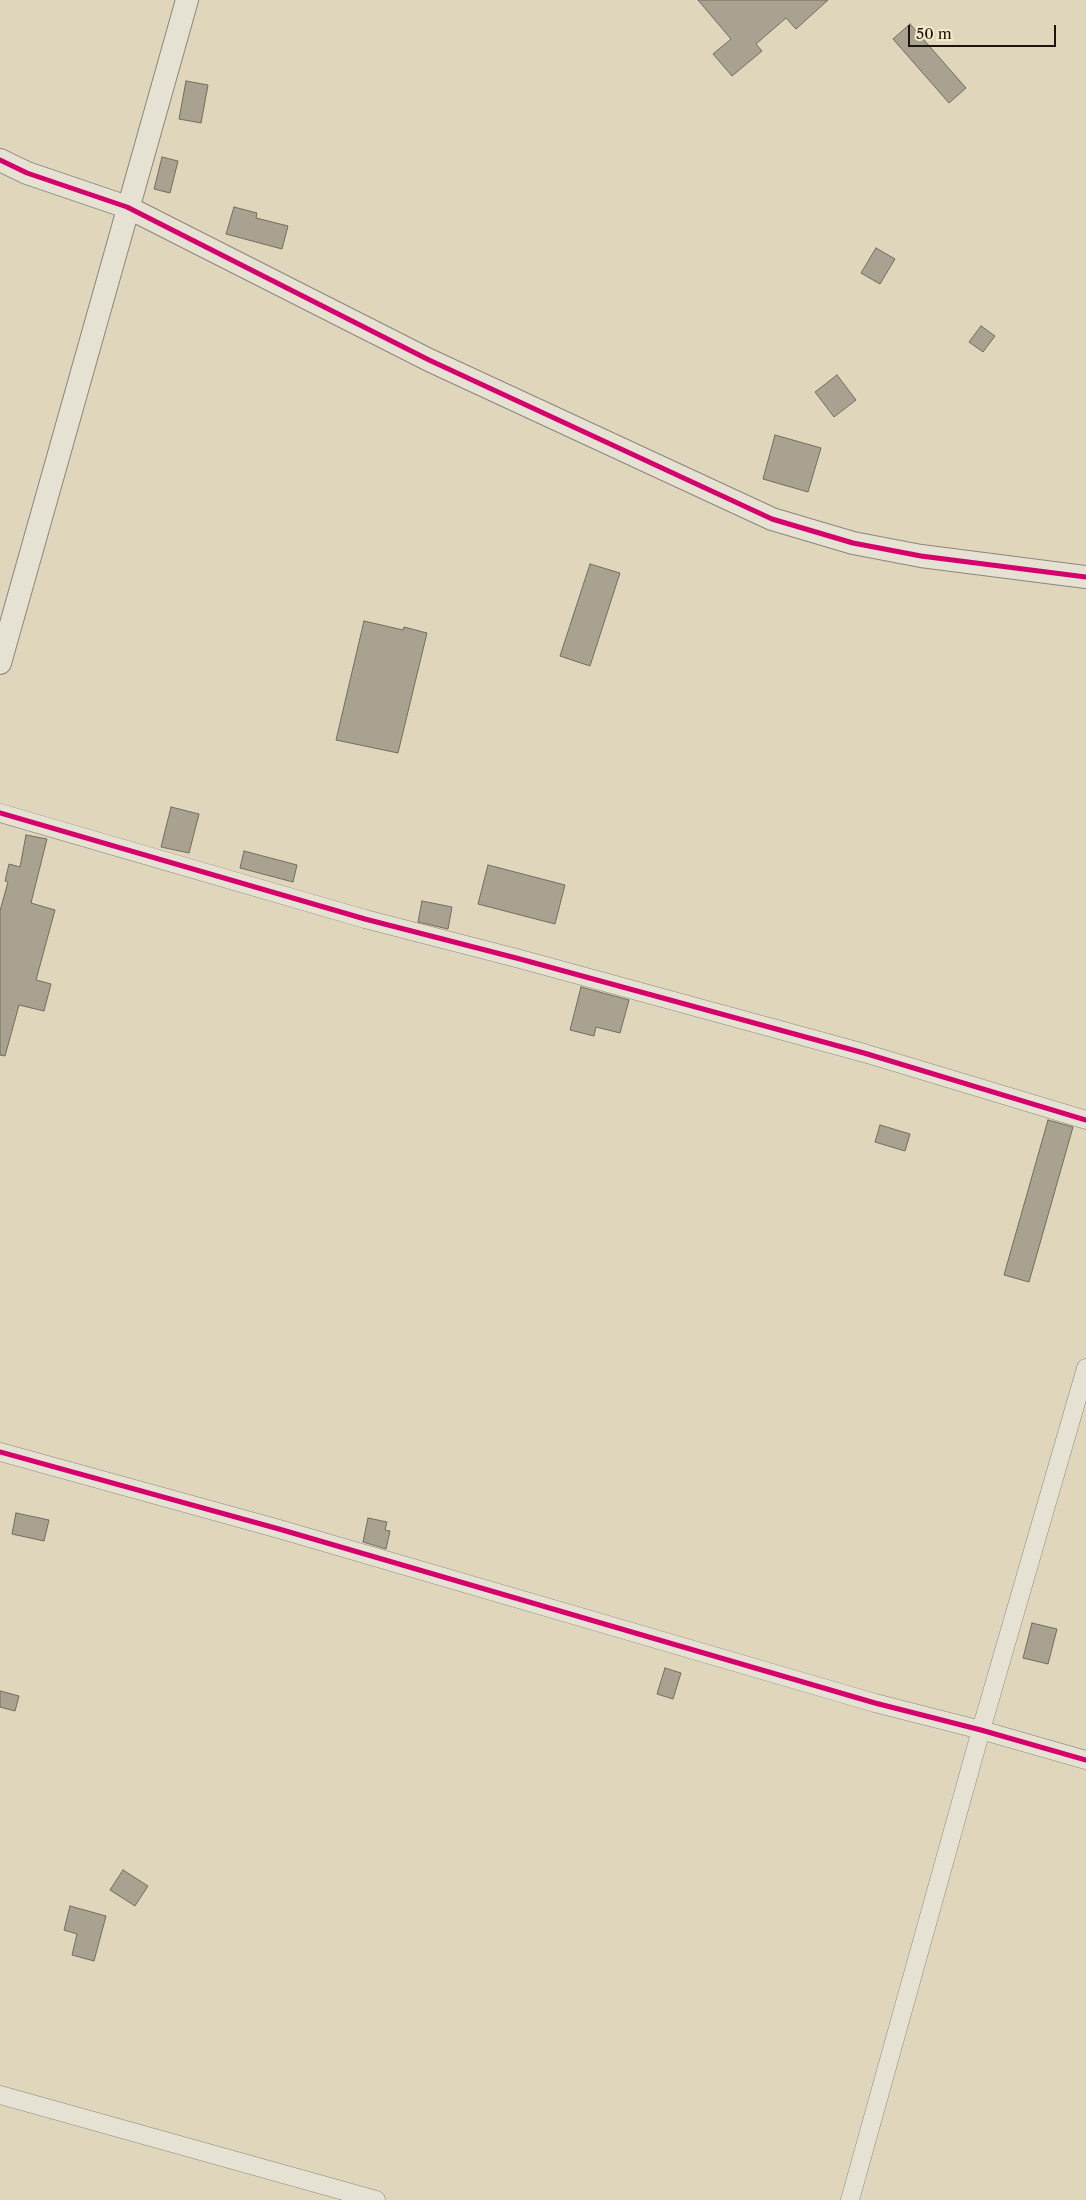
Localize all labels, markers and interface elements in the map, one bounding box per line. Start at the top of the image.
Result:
scale bar [911,15,1058,47]
text: 50 m [916,24,952,43]

